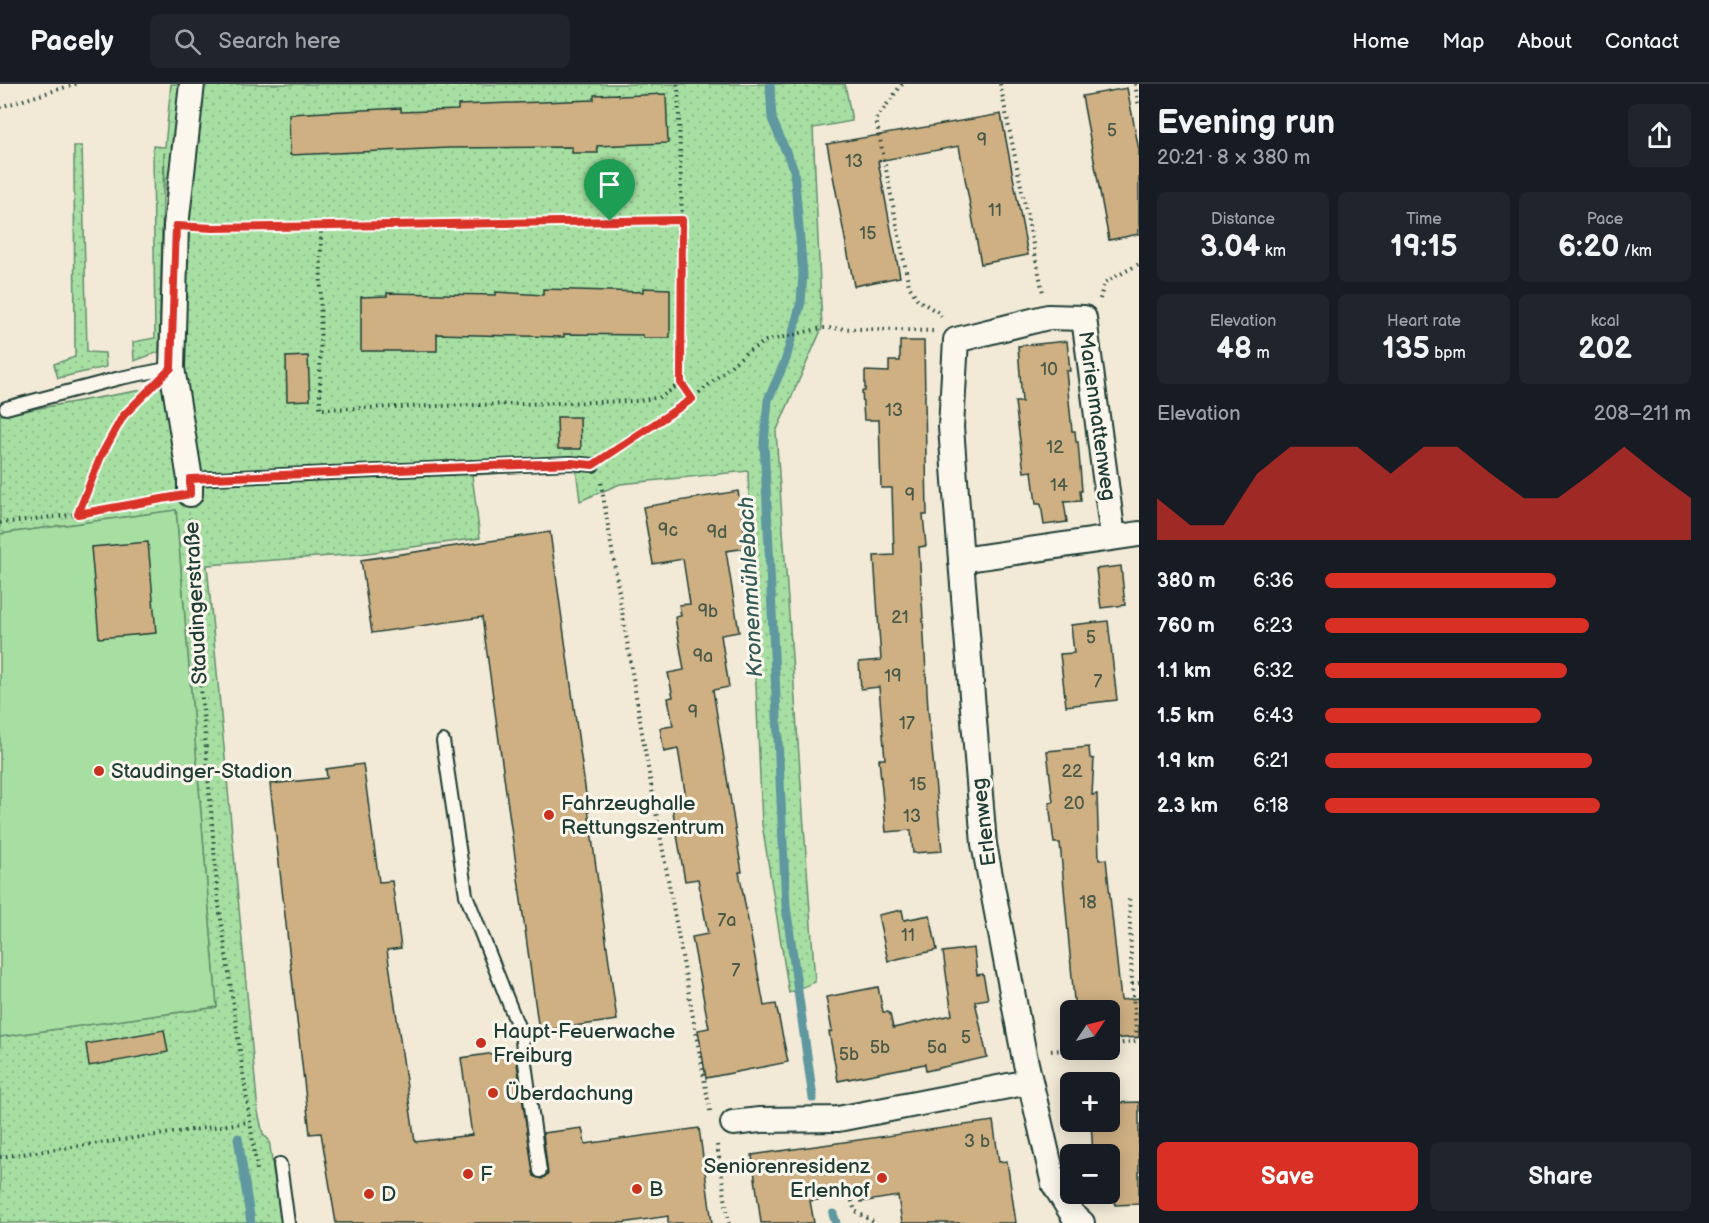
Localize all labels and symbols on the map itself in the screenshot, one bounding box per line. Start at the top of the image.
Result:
house number: 5 [1107,120,1117,141]
house number: 9 [977,130,987,151]
house number: 13 [845,151,863,172]
pin [584,159,635,221]
house number: 11 [988,200,1002,221]
house number: 15 [859,223,877,244]
street label: Marienmattenweg [1073,330,1121,502]
house number: 10 [1040,359,1058,380]
house number: 13 [885,400,903,421]
house number: 12 [1046,437,1064,458]
house number: 14 [1050,475,1068,496]
house number: 9 [905,485,915,506]
water label: Kronenmühlebach [733,496,769,678]
house number: 9c [658,520,678,541]
street label: Staudingerstraße [179,521,213,685]
house number: 9d [707,522,727,543]
house number: 9b [698,601,718,622]
house number: 21 [891,607,909,628]
house number: 5 [1086,627,1096,648]
house number: 9a [693,646,713,667]
house number: 19 [884,666,902,687]
house number: 7 [1094,671,1103,692]
house number: 9 [688,702,698,723]
house number: 17 [899,713,915,734]
place label: Staudinger-Stadion [111,759,292,784]
house number: 22 [1061,761,1083,782]
marker: Staudinger-Stadion [92,764,106,778]
house number: 15 [909,774,927,795]
street label: Erlenweg [966,777,1002,867]
place label: Fahrzeughalle Rettungszentrum [561,791,724,840]
house number: 20 [1063,793,1085,814]
house number: 13 [903,806,921,827]
marker: Fahrzeughalle Rettungszentrum [542,808,556,822]
house number: 18 [1079,892,1097,913]
house number: 7a [717,910,737,931]
house number: 11 [901,925,915,946]
house number: 7 [732,960,741,981]
north arrow [1060,1000,1120,1060]
place label: Haupt-Feuerwache Freiburg [493,1019,675,1068]
house number: 5 [961,1027,971,1048]
marker: Haupt-Feuerwache Freiburg [474,1036,488,1050]
house number: 5b [870,1037,890,1058]
house number: 5a [927,1037,947,1058]
house number: 5b [839,1044,859,1065]
place label: Überdachung [505,1081,633,1106]
marker: Überdachung [486,1086,500,1100]
house number: 3 b [964,1131,990,1152]
place label: Seniorenresidenz Erlenhof [703,1154,871,1203]
place label: F [480,1162,493,1187]
marker: F [461,1167,475,1181]
marker: Seniorenresidenz Erlenhof [875,1171,889,1185]
place label: B [649,1177,663,1202]
place label: D [381,1182,396,1207]
marker: B [630,1182,644,1196]
marker: D [362,1187,376,1201]

